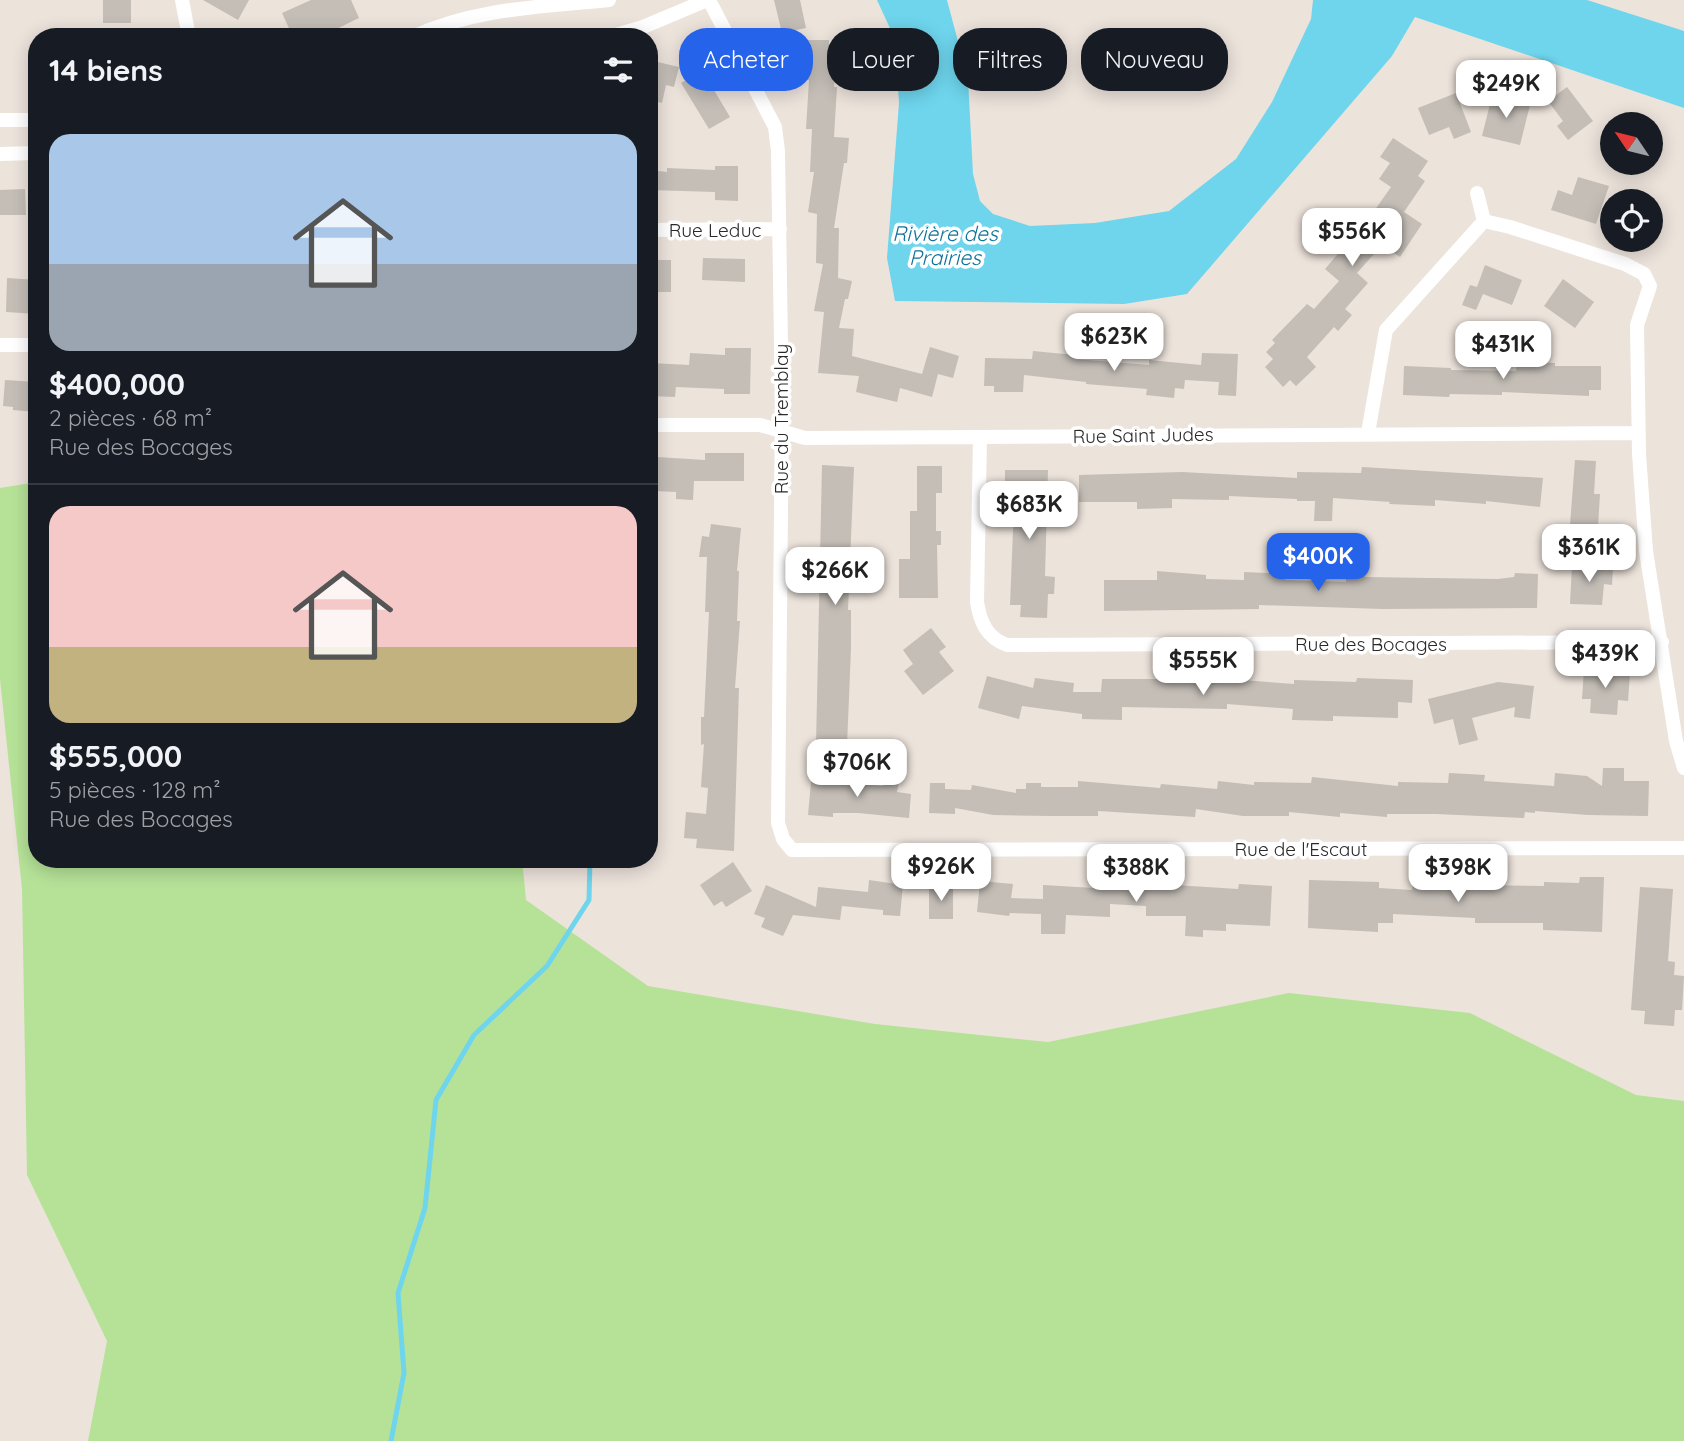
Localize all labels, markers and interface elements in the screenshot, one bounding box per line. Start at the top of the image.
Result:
chip: Acheter [679,28,813,91]
chip: Louer [827,28,939,91]
chip: Filtres [953,28,1067,91]
chip: Nouveau [1081,28,1228,91]
text: 14 biens [49,51,163,89]
icon: filters [599,51,637,89]
pin: $249K [1457,60,1555,120]
text: $249K [1472,68,1540,97]
north arrow [1600,112,1662,175]
map controls [1600,112,1663,252]
icon: home [280,180,406,306]
button: locate [1600,189,1663,252]
pin: $556K [1303,208,1401,268]
text: $556K [1318,216,1386,245]
street label: Rue Leduc [669,218,761,242]
water label: Rivière des Prairies [892,220,999,270]
pin: $623K [1065,314,1163,373]
text: $623K [1081,321,1147,350]
pin: $431K [1454,322,1552,381]
text: $431K [1471,329,1535,358]
street label: Rue du Tremblay [769,344,793,494]
text: $400,000 [49,365,185,403]
text: 2 pièces · 68 m² [49,403,212,432]
street label: Rue Saint Judes [1072,422,1214,448]
text: Rue des Bocages [49,432,233,461]
pin: $683K [980,482,1078,541]
text: $683K [996,489,1062,518]
pin: $361K [1540,524,1638,584]
text: $361K [1558,532,1620,561]
pin: $400K [1269,534,1367,593]
text: $400K [1283,541,1353,570]
pin: $266K [786,548,884,607]
icon: home [280,552,406,678]
text: $266K [801,555,869,584]
pin: $439K [1556,630,1654,690]
street label: Rue des Bocages [1295,632,1447,656]
pin: $555K [1154,638,1252,697]
text: $439K [1571,638,1639,667]
text: $555K [1169,645,1237,674]
text: $555,000 [49,737,182,775]
pin: $706K [808,740,906,799]
text: $706K [823,747,891,776]
text: 5 pièces · 128 m² [49,775,221,804]
text: Rue des Bocages [49,804,233,833]
street label: Rue de l'Escaut [1235,837,1367,861]
pin: $926K [892,844,990,903]
pin: $388K [1087,844,1185,904]
pin: $398K [1409,844,1507,904]
text: $926K [907,851,975,880]
text: $388K [1103,852,1169,881]
text: $398K [1425,852,1491,881]

